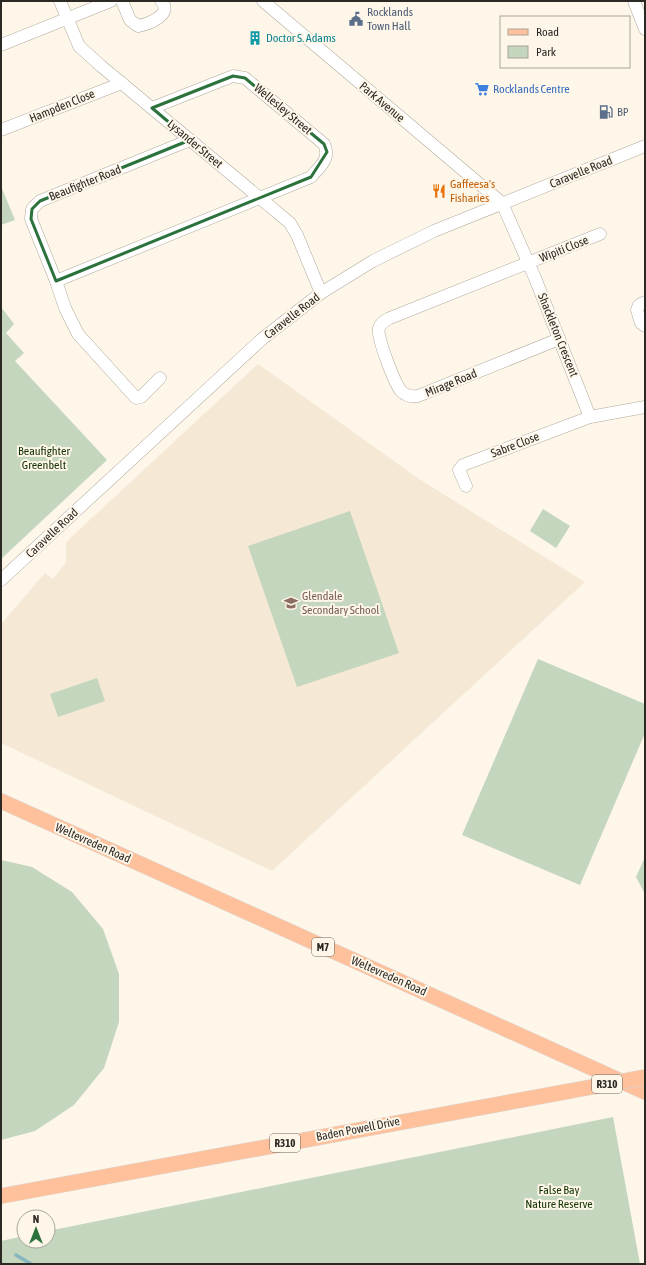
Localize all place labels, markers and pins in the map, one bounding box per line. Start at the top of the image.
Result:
place label: Rocklands Town Hall [367,5,413,33]
public building icon: Rocklands Town Hall [348,11,364,27]
building icon: Doctor S. Adams [247,30,263,46]
place label: Doctor S. Adams [266,31,336,45]
supermarket icon: Rocklands Centre [474,81,490,97]
place label: Rocklands Centre [493,82,570,96]
fuel station icon: BP [598,104,614,120]
place label: BP [617,105,629,119]
place label: Gaffeesa's Fisharies [450,177,495,205]
restaurant icon: Gaffeesa's Fisharies [431,183,447,199]
place label: Glendale Secondary School [302,589,380,617]
school or university icon: Glendale Secondary School [283,595,299,611]

